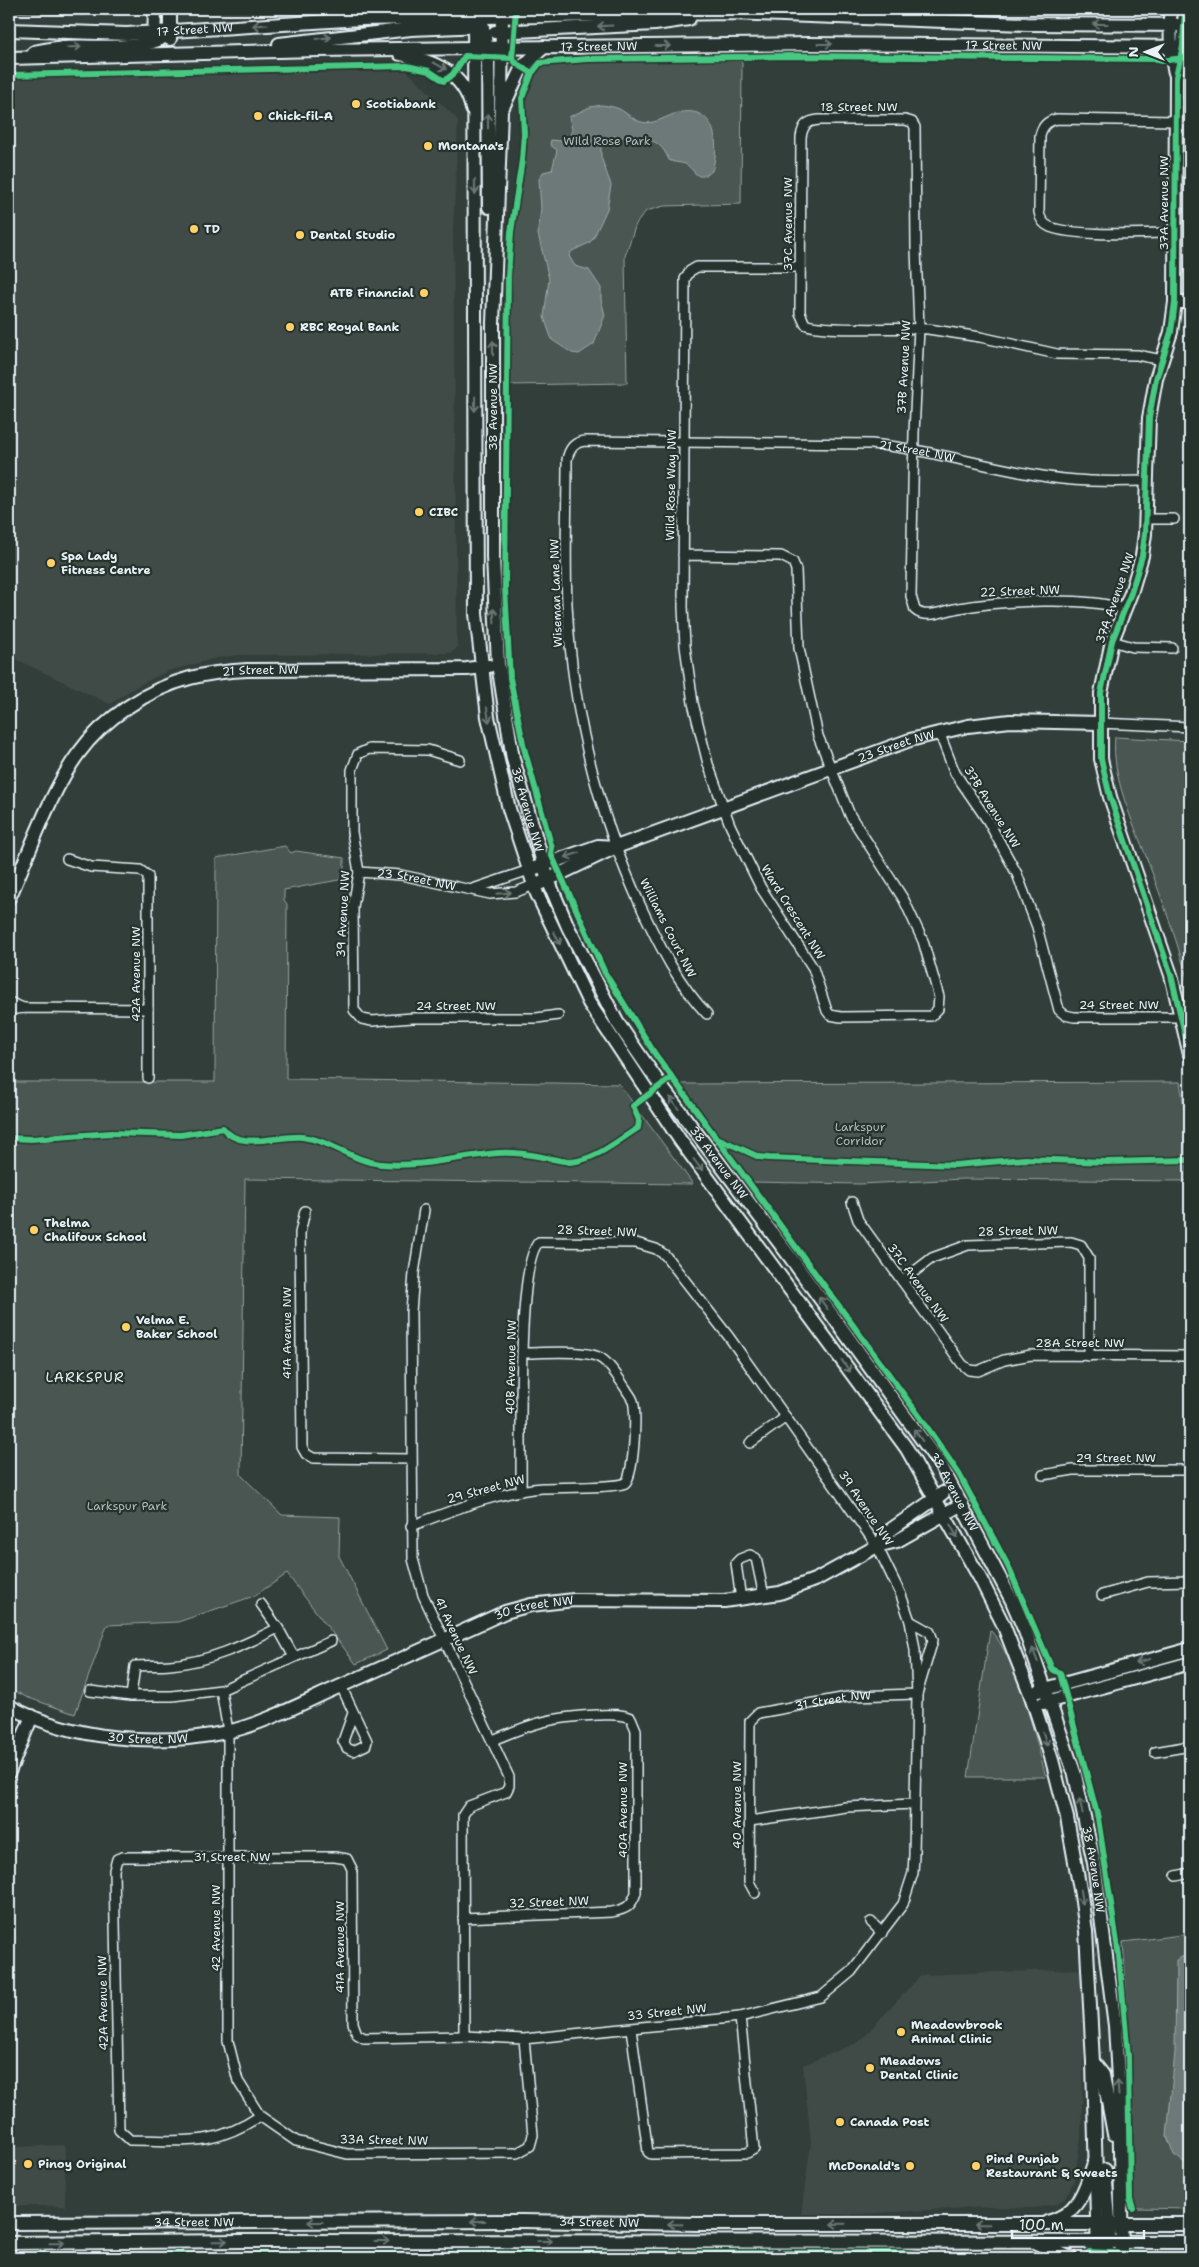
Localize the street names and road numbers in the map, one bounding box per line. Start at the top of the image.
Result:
street label: 17 Street NW [156,19,234,40]
street label: 17 Street NW [965,37,1042,54]
street label: 17 Street NW [560,38,637,55]
street label: 18 Street NW [820,99,898,115]
street label: 37A Avenue NW [1156,155,1172,251]
street label: 37C Avenue NW [780,177,796,271]
street label: 37B Avenue NW [894,320,914,414]
street label: 38 Avenue NW [485,363,501,451]
street label: Wild Rose Way NW [662,429,680,541]
street label: 21 Street NW [878,437,956,466]
street label: Wiseman Lane NW [546,538,566,648]
street label: 37A Avenue NW [1092,550,1138,646]
street label: 22 Street NW [980,582,1060,600]
street label: 21 Street NW [221,662,299,680]
street label: 23 Street NW [855,726,936,766]
street label: 37B Avenue NW [960,763,1024,851]
street label: 38 Avenue NW [508,765,547,854]
street label: Ward Crescent NW [757,861,829,963]
street label: 23 Street NW [376,865,458,895]
street label: 39 Avenue NW [333,870,353,958]
street label: Williams Court NW [636,876,700,980]
street label: 42A Avenue NW [128,926,144,1022]
street label: 24 Street NW [1079,997,1159,1013]
street label: 24 Street NW [416,998,496,1014]
street label: 38 Avenue NW [686,1123,752,1202]
street label: 28 Street NW [556,1222,638,1240]
street label: 28 Street NW [978,1222,1058,1240]
street label: 37C Avenue NW [884,1240,952,1326]
street label: 41A Avenue NW [279,1287,295,1379]
street label: 40B Avenue NW [502,1319,520,1415]
street label: 28A Street NW [1035,1335,1125,1351]
street label: 38 Avenue NW [926,1449,982,1534]
street label: 29 Street NW [1076,1450,1156,1466]
street label: 39 Avenue NW [835,1467,897,1549]
street label: 29 Street NW [445,1471,527,1507]
street label: 30 Street NW [491,1592,574,1624]
street label: 41 Avenue NW [431,1595,481,1677]
street label: 31 Street NW [794,1687,871,1714]
street label: 30 Street NW [107,1729,189,1747]
street label: 40 Avenue NW [729,1761,745,1849]
street label: 40A Avenue NW [615,1762,631,1858]
street label: 38 Avenue NW [1078,1825,1108,1914]
street label: 31 Street NW [194,1849,270,1865]
street label: 42 Avenue NW [208,1884,224,1972]
street label: 32 Street NW [509,1893,589,1911]
street label: 41A Avenue NW [332,1901,348,1993]
street label: 42A Avenue NW [94,1955,112,2051]
street label: 33 Street NW [626,2000,708,2024]
street label: 33A Street NW [340,2131,428,2149]
street label: 34 Street NW [154,2214,234,2230]
street label: 34 Street NW [559,2214,639,2231]

